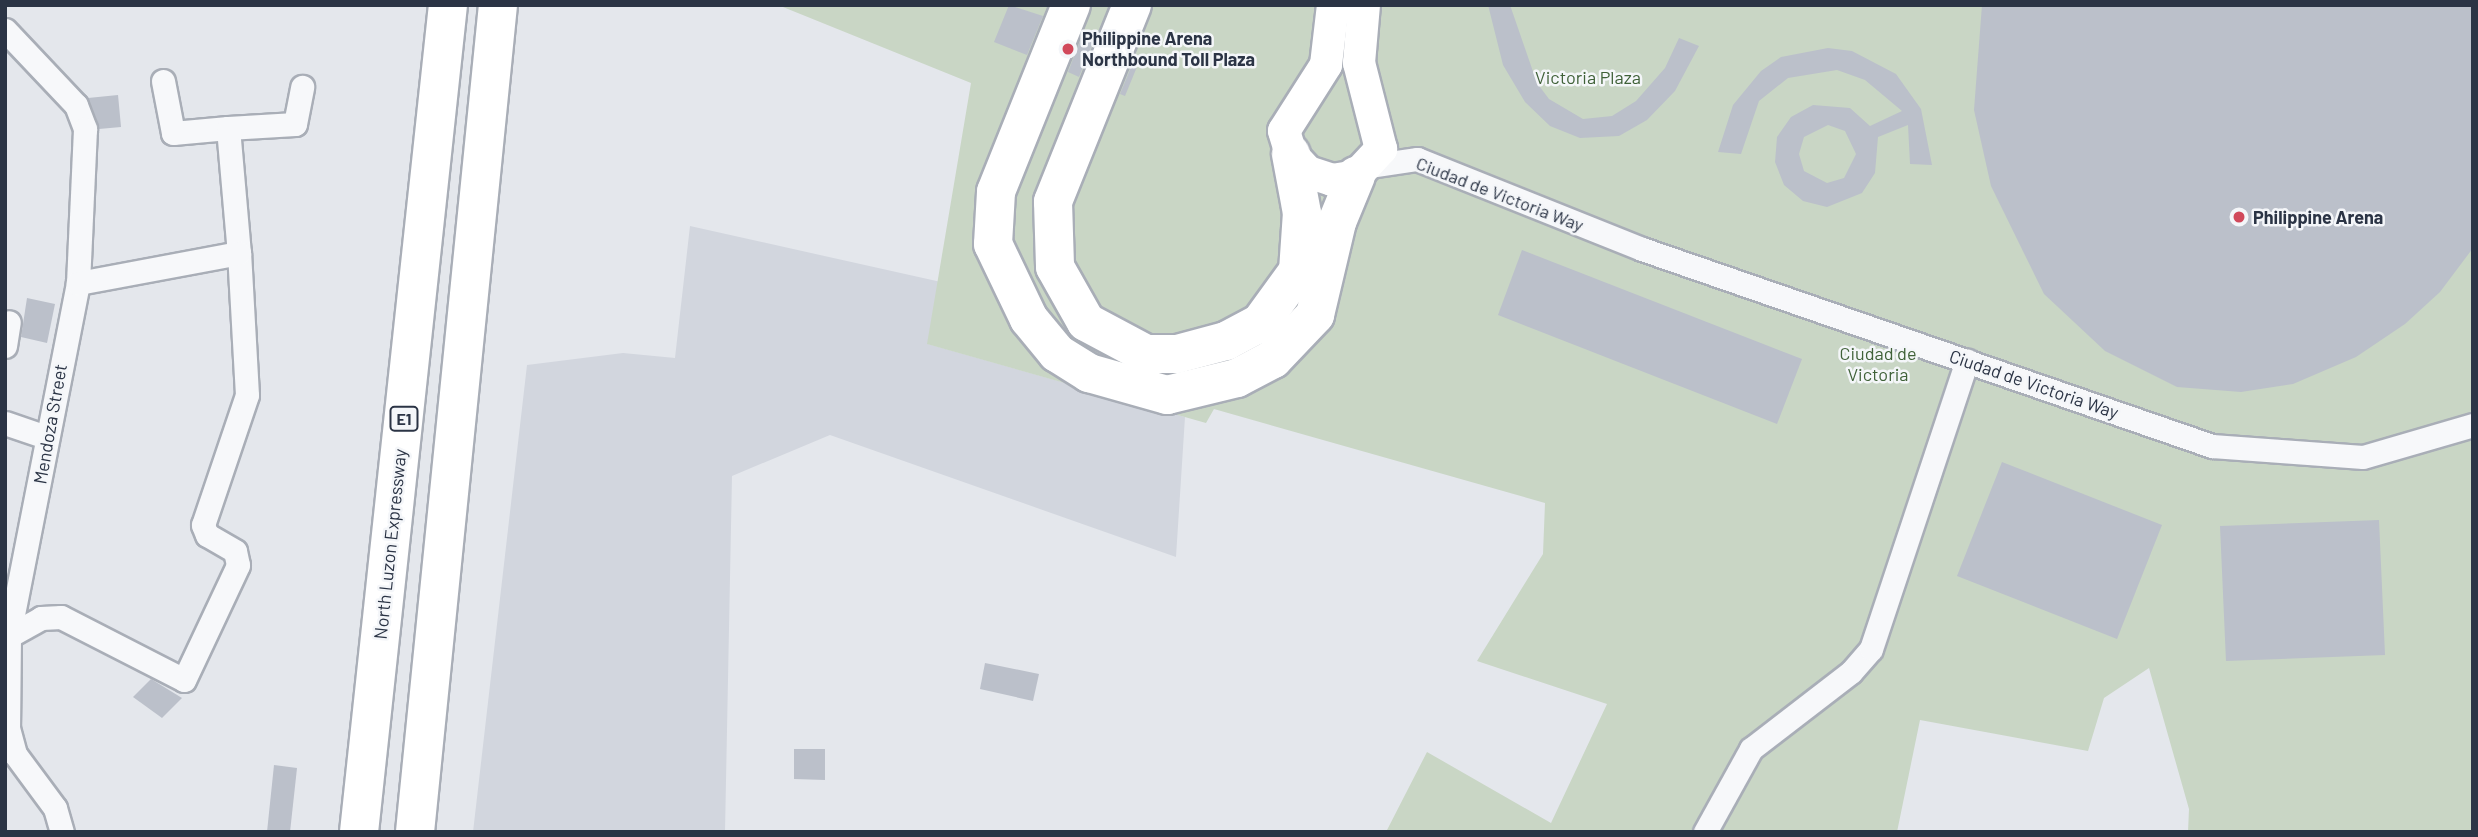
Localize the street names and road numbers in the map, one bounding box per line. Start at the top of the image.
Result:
street label: Ciudad de Victoria Way [1413,152,1587,236]
street label: Ciudad de Victoria Way [1947,345,2121,423]
street label: Mendoza Street [29,362,71,486]
road number: E1 [388,406,420,432]
street label: North Luzon Expressway [369,448,411,640]

